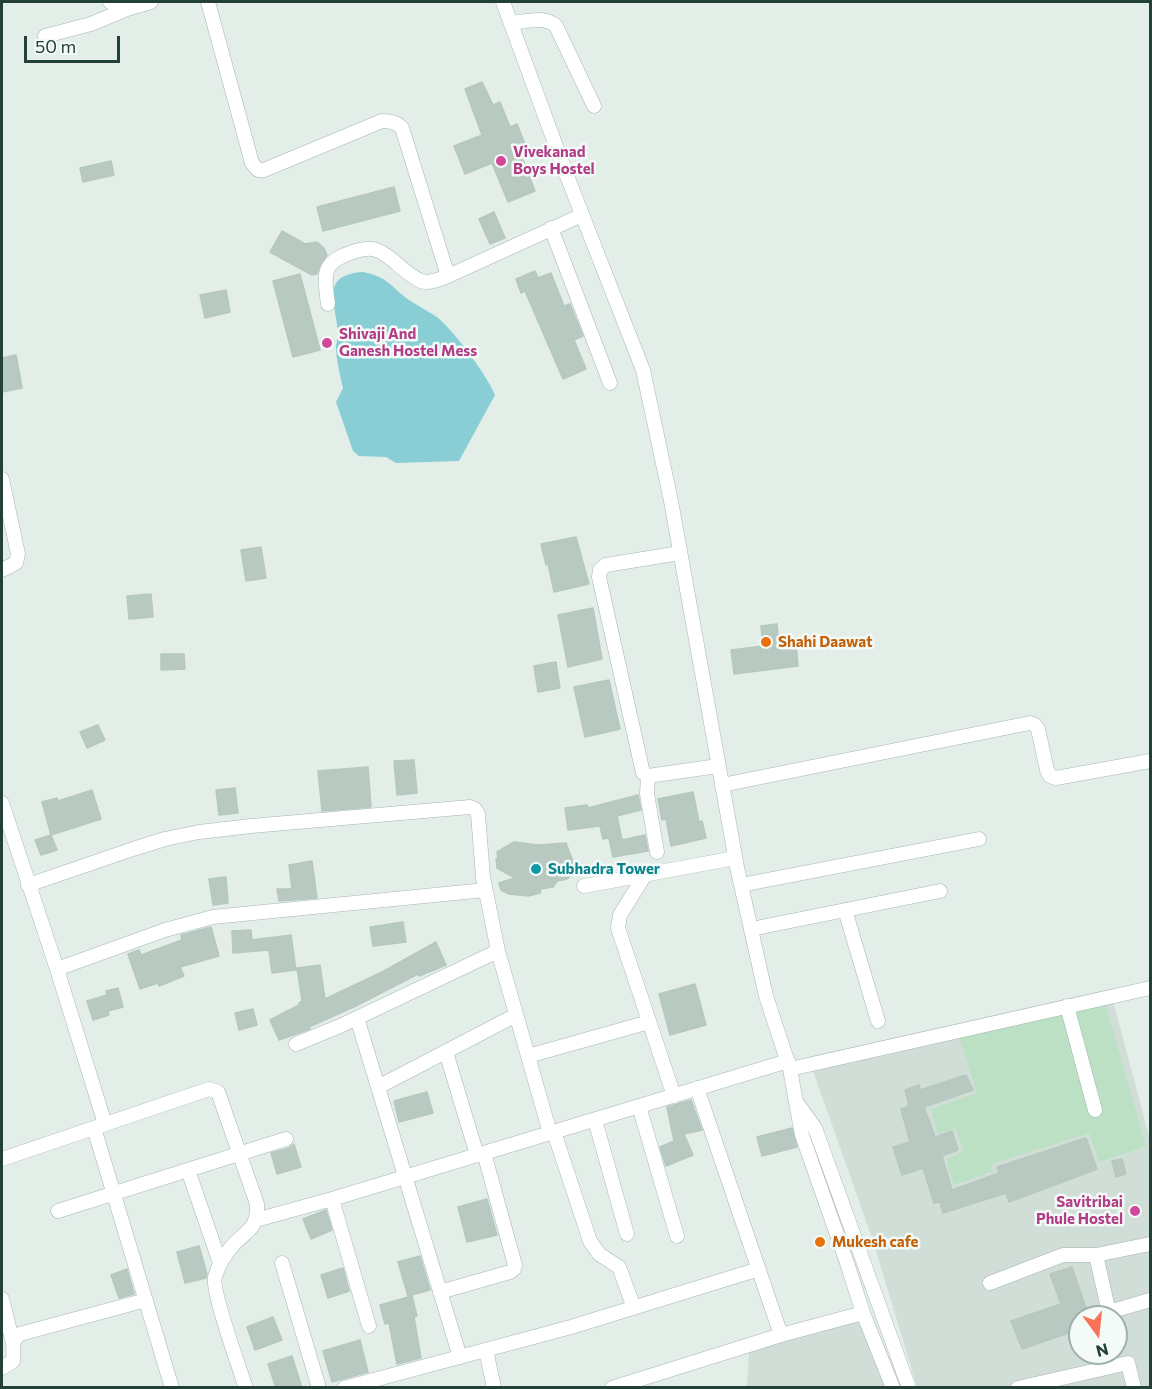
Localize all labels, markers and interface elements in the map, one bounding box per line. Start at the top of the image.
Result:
scale bar [27,24,123,62]
text: 50 m [35,35,76,57]
place label: Vivekanad Boys Hostel [513,143,595,178]
marker: Vivekanad Boys Hostel [494,154,508,168]
place label: Shivaji And Ganesh Hostel Mess [339,325,477,360]
marker: Shivaji And Ganesh Hostel Mess [320,336,334,350]
place label: Shahi Daawat [778,633,872,651]
marker: Shahi Daawat [759,635,773,649]
place label: Subhadra Tower [548,860,660,878]
marker: Subhadra Tower [529,862,543,876]
place label: Savitribai Phule Hostel [1036,1193,1123,1228]
marker: Savitribai Phule Hostel [1128,1204,1142,1218]
place label: Mukesh cafe [832,1233,919,1251]
marker: Mukesh cafe [813,1235,827,1249]
north arrow [1068,1305,1128,1365]
text: N [1094,1340,1111,1362]

